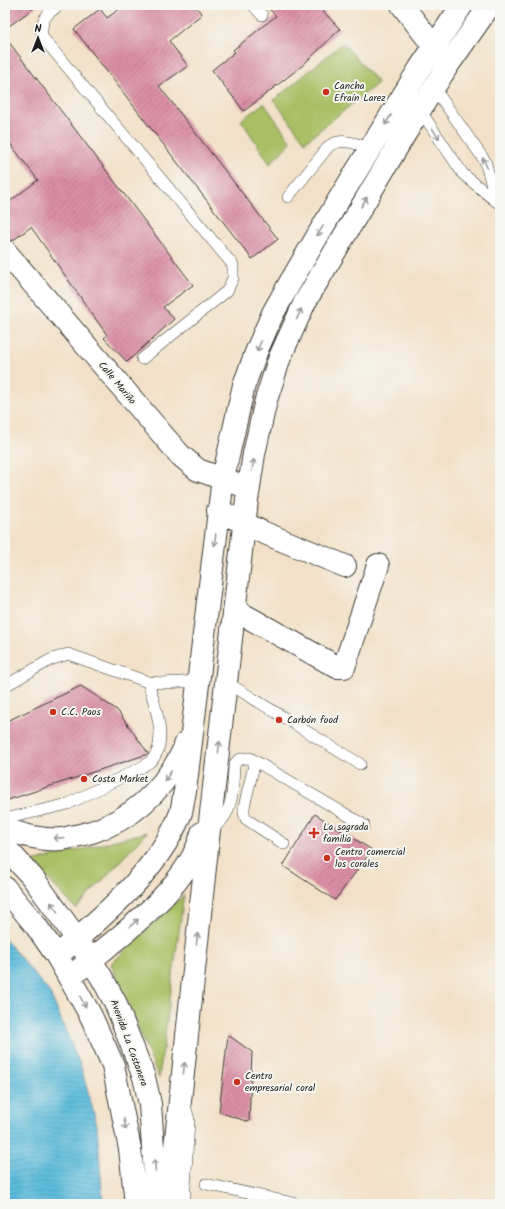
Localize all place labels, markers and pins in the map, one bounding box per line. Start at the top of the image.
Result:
place label: Cancha Efraín Larez [334,78,386,106]
marker: Cancha Efraín Larez [321,87,331,97]
place label: C.C. Paos [61,704,101,720]
marker: C.C. Paos [48,707,58,717]
place label: Carbón food [287,712,339,728]
marker: Carbón food [274,715,284,725]
place label: Costa Market [92,771,148,787]
marker: Costa Market [79,774,89,784]
place label: La sagrada familia [323,819,369,847]
marker: La sagrada familia [308,827,320,839]
place label: Centro comercial los corales [335,844,406,872]
marker: Centro comercial los corales [322,853,332,863]
place label: Centro empresarial coral [245,1068,316,1096]
marker: Centro empresarial coral [232,1077,242,1087]

